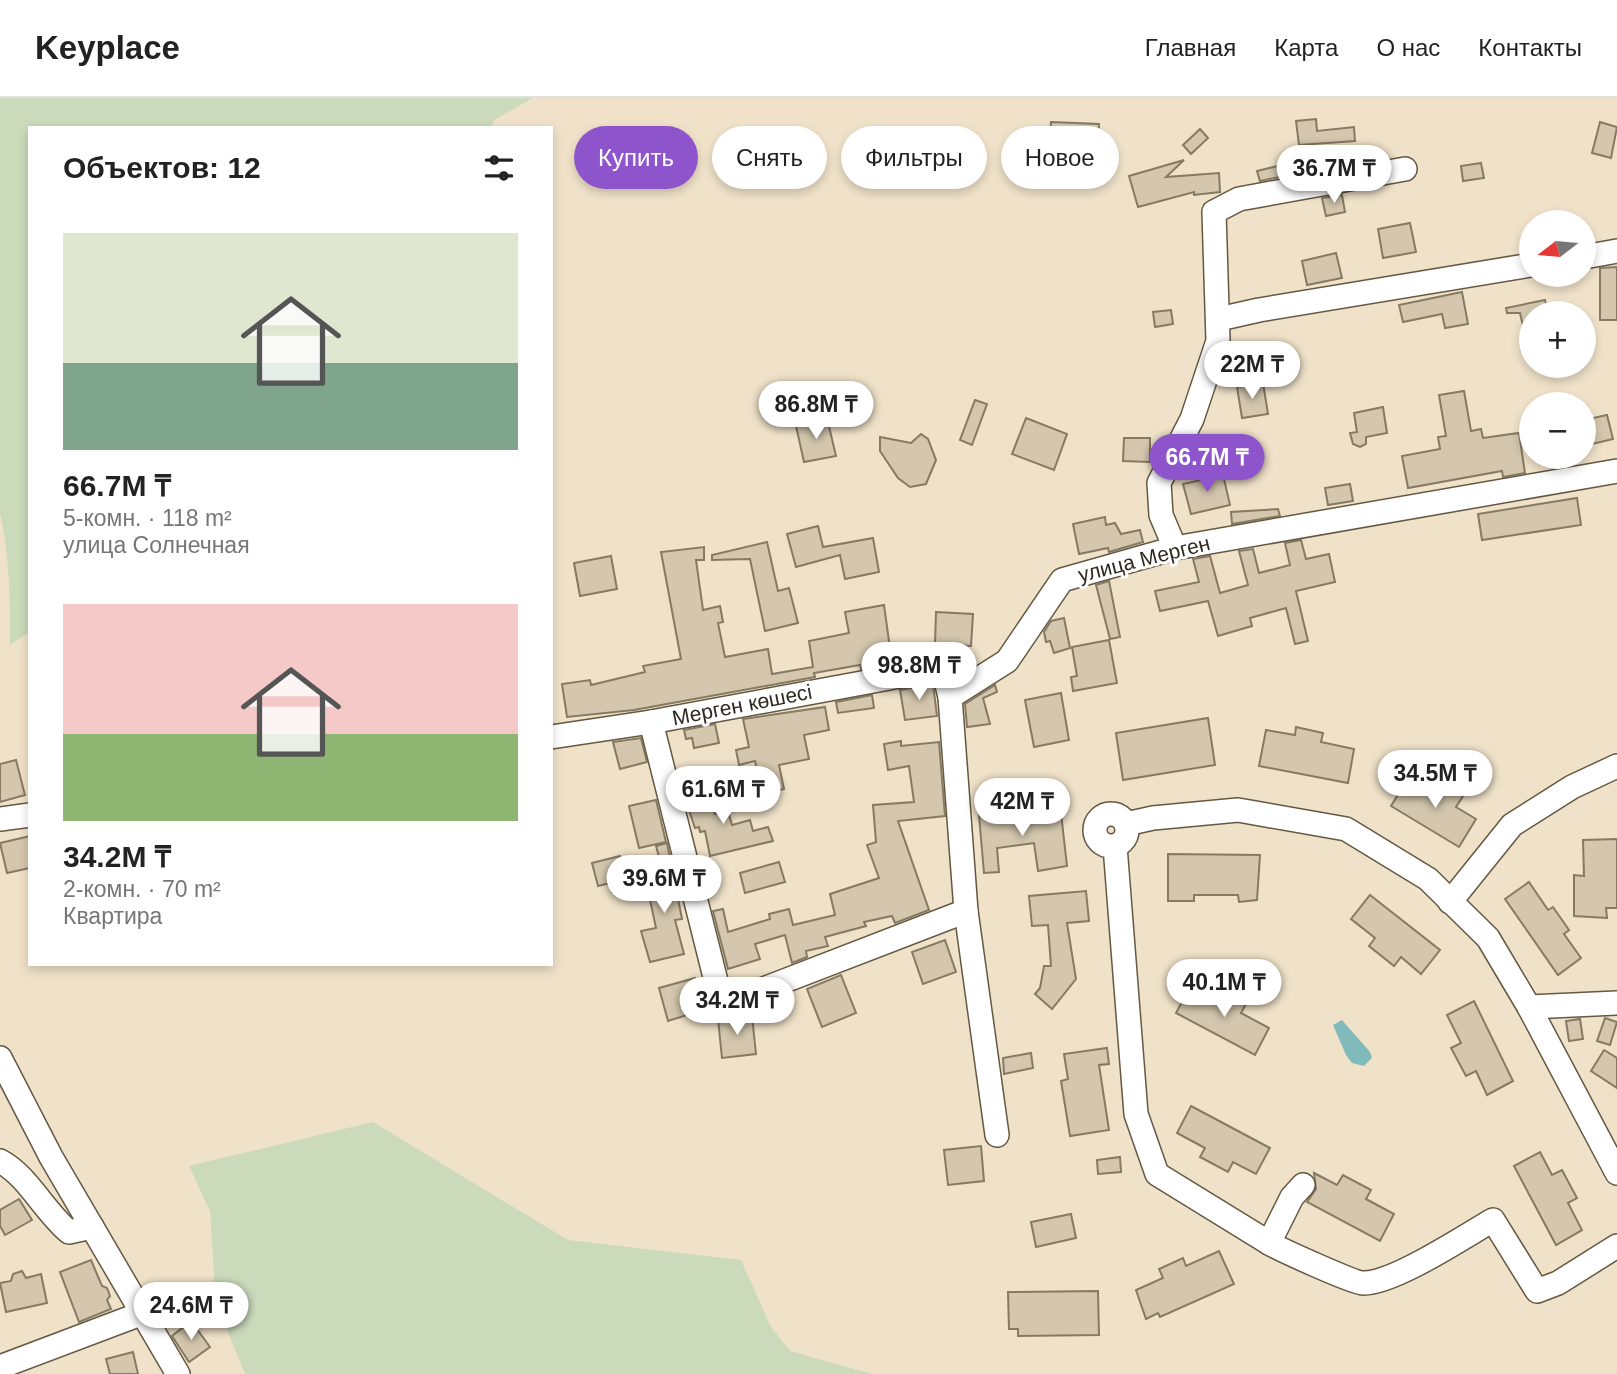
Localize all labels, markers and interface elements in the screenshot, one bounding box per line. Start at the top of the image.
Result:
text: Keyplace [35,29,180,66]
text: Главная [1145,34,1236,61]
text: Карта [1274,34,1338,61]
text: О нас [1376,34,1440,61]
text: Контакты [1478,34,1582,61]
chip: Купить [574,126,698,189]
chip: Снять [712,126,827,189]
chip: Фильтры [841,126,987,189]
chip: Новое [1001,126,1119,189]
pin: 36.7M ₸ [1269,146,1399,205]
icon: filters [480,149,518,187]
text: Объектов: 12 [63,151,261,184]
text: 36.7M ₸ [1293,155,1375,181]
north arrow [1519,210,1596,287]
map controls [1519,210,1596,469]
icon: home [228,278,354,404]
button: + [1519,301,1596,378]
pin: 22M ₸ [1203,342,1301,401]
text: 22M ₸ [1220,351,1284,377]
pin: 86.8M ₸ [751,382,881,441]
text: 86.8M ₸ [775,391,857,417]
button: − [1519,392,1596,469]
pin: 66.7M ₸ [1142,434,1272,494]
text: 66.7M ₸ [1166,444,1248,470]
text: 66.7M ₸ [63,469,171,502]
text: 5-комн. · 118 m² [63,505,232,531]
street label: улица Мерген [1076,531,1212,586]
text: улица Солнечная [63,532,250,558]
pin: 98.8M ₸ [854,642,984,702]
icon: home [228,649,354,775]
text: 98.8M ₸ [878,652,960,678]
street label: Мерген көшесі [670,680,814,729]
pin: 34.5M ₸ [1370,750,1500,810]
text: 34.5M ₸ [1394,760,1476,786]
pin: 61.6M ₸ [658,766,788,826]
text: 61.6M ₸ [682,776,764,802]
pin: 42M ₸ [973,778,1071,838]
text: 42M ₸ [990,788,1054,814]
text: 34.2M ₸ [63,840,171,873]
pin: 39.6M ₸ [599,856,729,915]
text: 39.6M ₸ [623,865,705,891]
text: 2-комн. · 70 m² [63,876,221,902]
text: Квартира [63,903,162,929]
pin: 40.1M ₸ [1159,960,1289,1019]
text: 40.1M ₸ [1183,969,1265,995]
pin: 34.2M ₸ [672,978,802,1037]
text: 34.2M ₸ [696,987,778,1013]
pin: 24.6M ₸ [126,1282,256,1342]
text: 24.6M ₸ [150,1292,232,1318]

